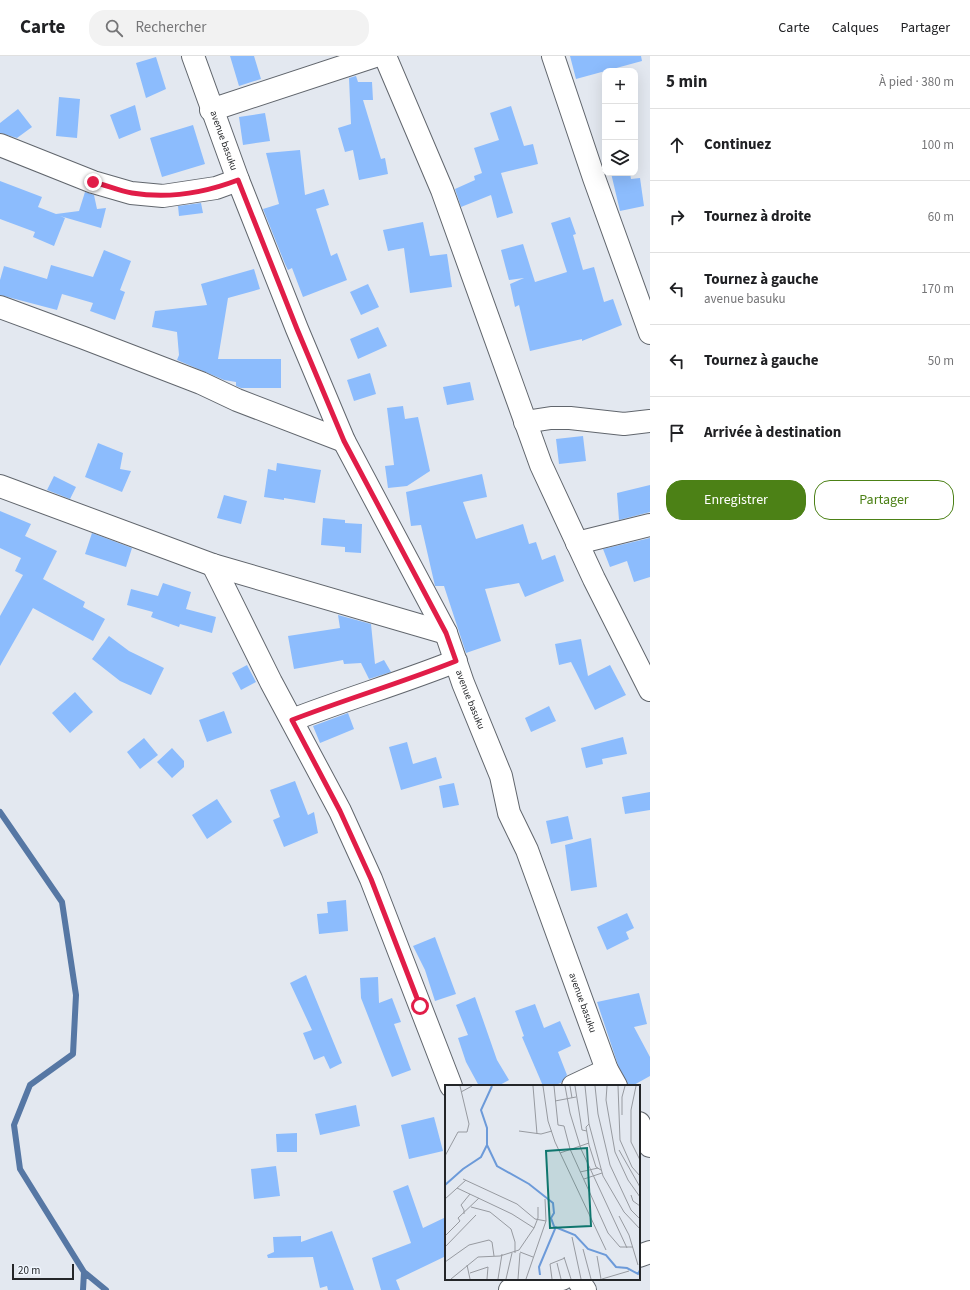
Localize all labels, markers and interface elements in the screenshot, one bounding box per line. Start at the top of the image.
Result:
search box [89,10,369,46]
text: Carte [20,14,65,41]
icon: search [103,17,125,39]
text: Rechercher [135,17,206,38]
text: Carte [778,18,810,38]
text: Calques [832,18,879,38]
text: Partager [901,18,950,38]
map controls [602,68,638,176]
button: + [602,68,638,104]
text: 5 min [666,70,707,94]
text: À pied · 380 m [879,73,954,91]
button: − [602,104,638,140]
street label: avenue basuku [206,109,241,173]
icon: ahead [666,134,688,156]
text: Continuez [704,134,771,155]
text: 100 m [921,136,954,154]
button: layers [602,140,638,176]
route end [84,173,102,191]
icon: right [666,206,688,228]
text: Tournez à droite [704,206,811,227]
text: 60 m [928,208,954,226]
text: Tournez à gauche [704,269,819,290]
icon: left [666,278,688,300]
text: 170 m [921,280,954,298]
text: avenue basuku [704,290,786,308]
icon: left [666,350,688,372]
text: Tournez à gauche [704,350,819,371]
text: 50 m [928,352,954,370]
icon: arrive [666,422,688,444]
text: Arrivée à destination [704,422,841,443]
button: Enregistrer [666,480,806,520]
button: Partager [814,480,954,520]
street label: avenue basuku [452,668,488,732]
street label: avenue basuku [565,971,600,1035]
route start [411,997,429,1015]
inset map [445,1085,640,1280]
scale bar [12,1262,74,1281]
text: 20 m [18,1263,40,1278]

